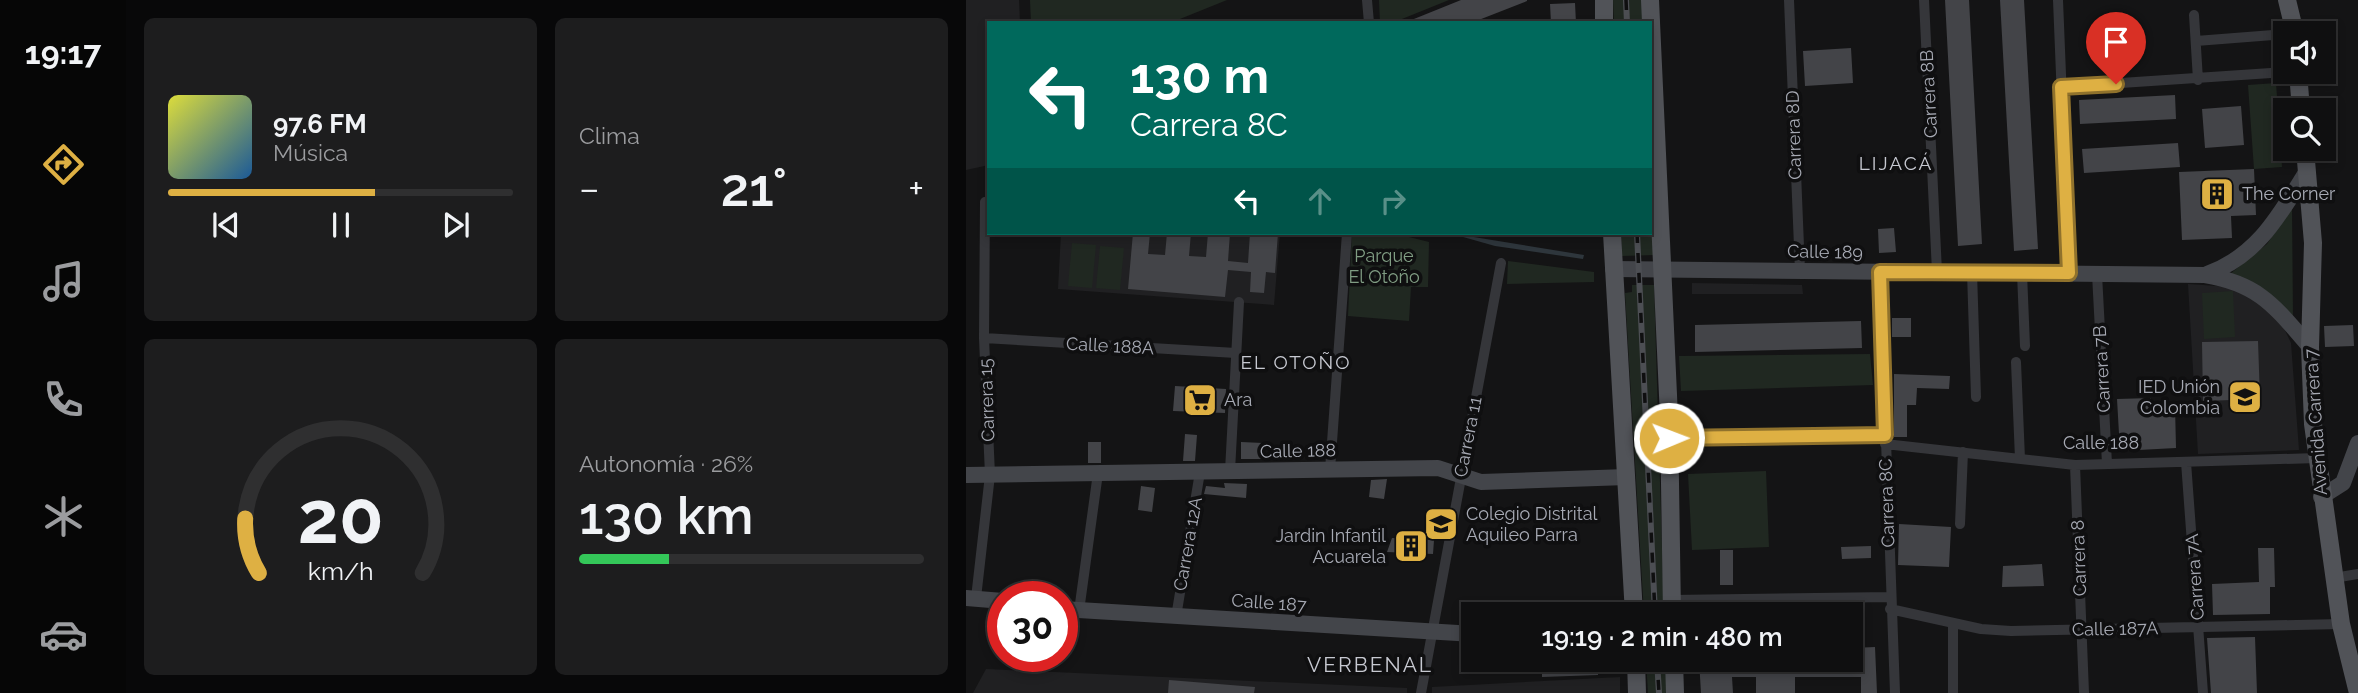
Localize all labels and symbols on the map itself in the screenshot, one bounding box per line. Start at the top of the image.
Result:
pin [2086,12.0,2146,84]
street label: Carrera 8B [1916,49,1941,139]
street label: Carrera 8D [1781,90,1806,180]
district label: LIJACÁ [1859,152,1933,174]
building icon: The Corner [2198,175,2236,213]
place label: The Corner [2242,183,2336,204]
street label: Calle 189 [1787,240,1863,263]
park label: Parque El Otoño [1348,245,1420,287]
street label: Carrera 7B [2089,325,2114,413]
street label: Calle 188A [1065,333,1155,358]
street label: Avenida Carrera 7 [2300,348,2331,496]
district label: EL OTOÑO [1240,351,1352,373]
street label: Carrera 15 [975,358,998,442]
place label: IED Unión Colombia [2138,376,2220,418]
school or university icon: IED Unión Colombia [2226,378,2264,416]
supermarket icon: Ara [1181,381,1219,419]
place label: Ara [1224,389,1252,410]
street label: Carrera 11 [1449,395,1486,479]
position arrow [1632,401,1706,475]
street label: Calle 188 [2063,432,2139,453]
street label: Calle 188 [1260,439,1336,462]
street label: Carrera 8C [1874,458,1899,548]
street label: Carrera 12A [1169,495,1206,593]
place label: Colegio Distrital Aquileo Parra [1466,503,1597,545]
school or university icon: Colegio Distrital Aquileo Parra [1422,505,1460,543]
street label: Carrera 8 [2067,519,2090,597]
place label: Jardin Infantil Acuarela [1276,525,1386,567]
building icon: Jardin Infantil Acuarela [1392,527,1430,565]
street label: Carrera 7A [2181,533,2208,621]
speed limit sign: 30 [987,581,1078,672]
street label: Calle 187 [1231,589,1308,616]
street label: Calle 187A [2072,617,2158,640]
district label: VERBENAL [1307,652,1433,677]

